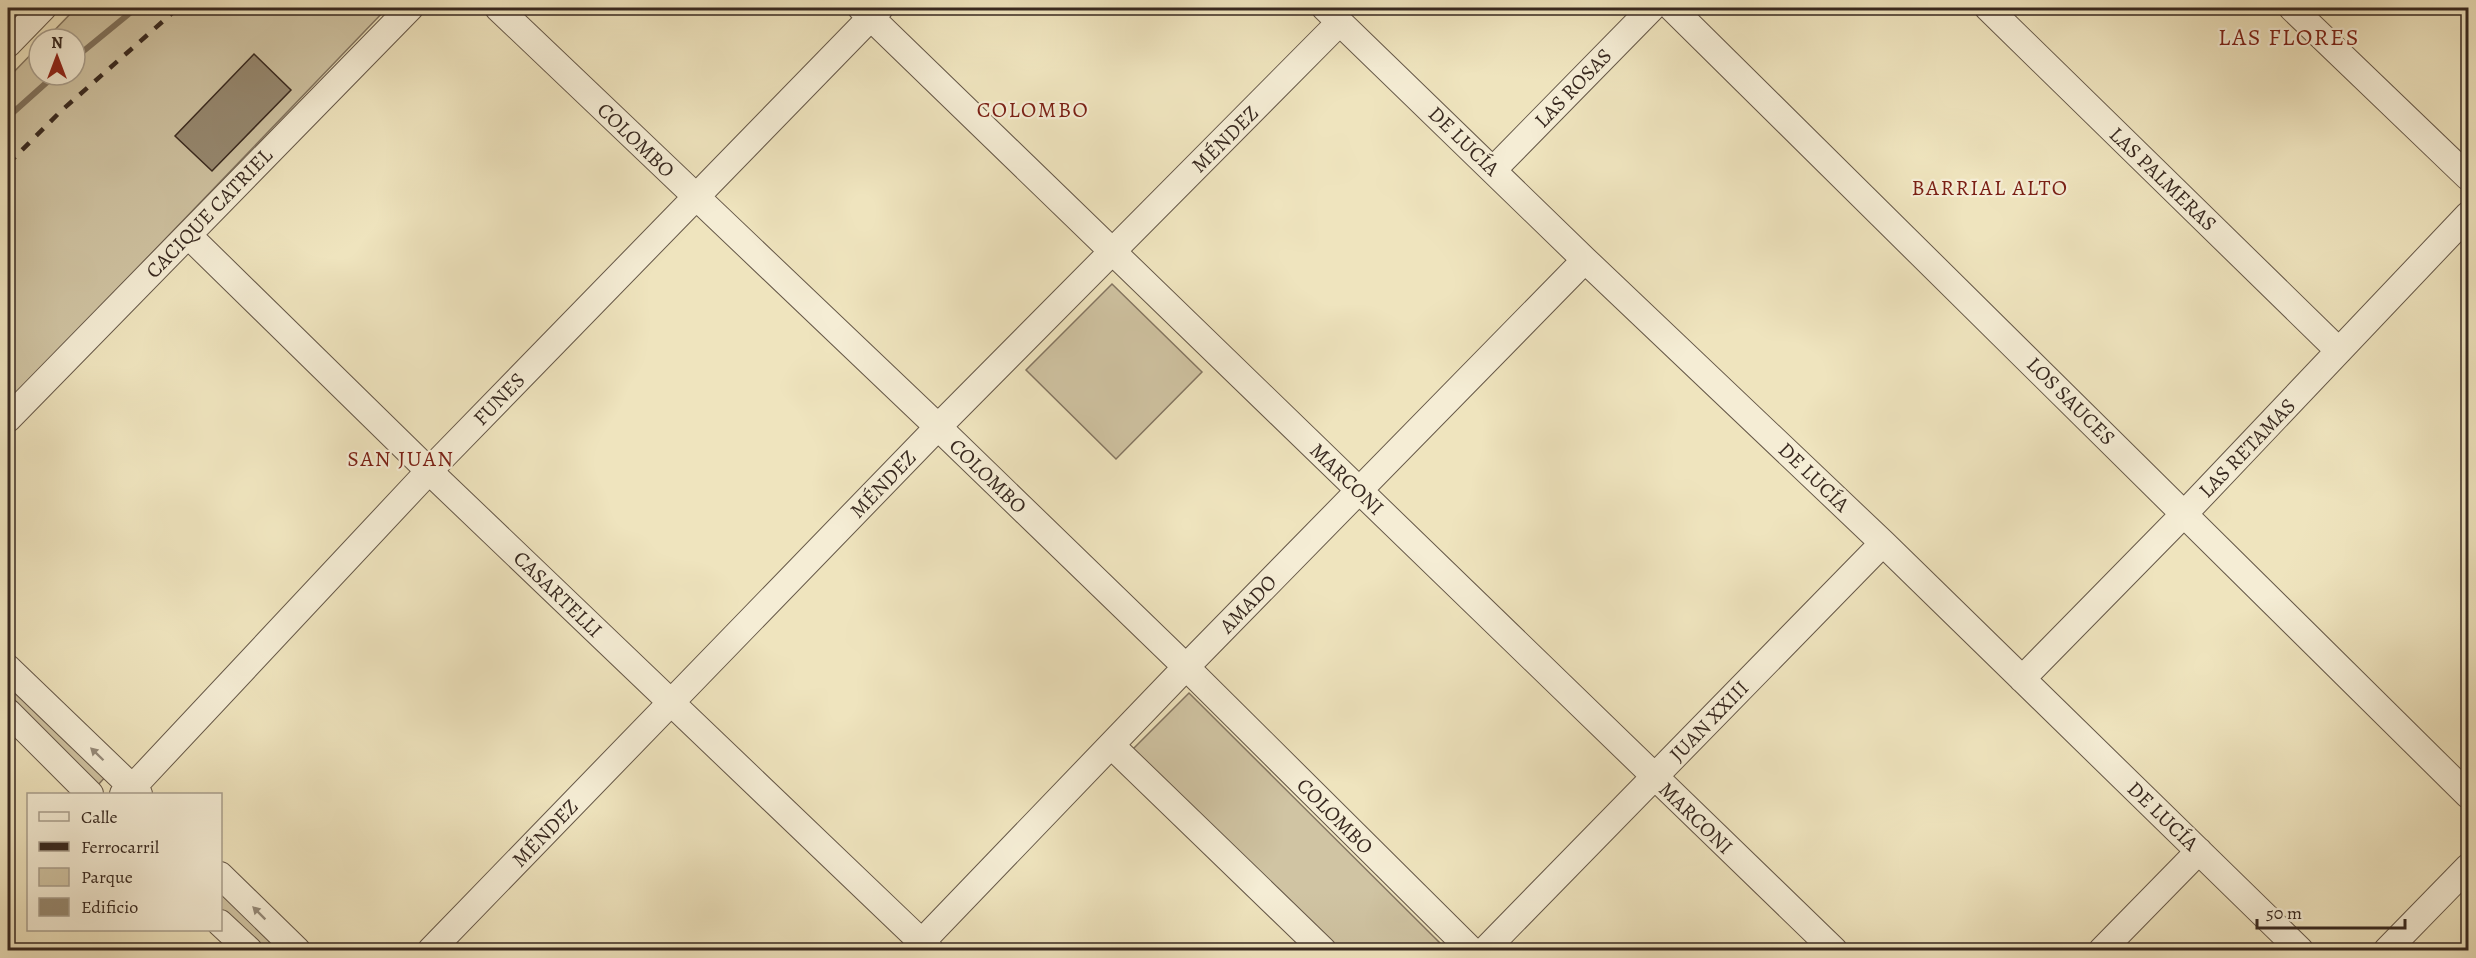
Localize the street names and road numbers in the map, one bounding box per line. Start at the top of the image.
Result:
street label: LAS ROSAS [1528,42,1618,134]
street label: COLOMBO [591,96,681,184]
street label: MÉNDEZ [1185,99,1265,179]
street label: DE LUCÍA [1422,100,1506,183]
street label: LAS PALMERAS [2103,121,2223,237]
street label: CACIQUE CATRIEL [139,141,279,284]
street label: LOS SAUCES [2021,351,2121,451]
street label: FUNES [467,366,531,432]
street label: LAS RETAMAS [2192,392,2302,504]
street label: COLOMBO [943,432,1033,520]
street label: DE LUCÍA [1772,436,1856,519]
street label: MARCONI [1304,437,1390,521]
street label: MÉNDEZ [844,444,922,524]
street label: CASARTELLI [507,544,609,644]
street label: AMADO [1212,569,1283,640]
street label: JUAN XXIII [1663,674,1755,768]
street label: COLOMBO [1291,772,1379,860]
street label: DE LUCÍA [2121,775,2205,858]
street label: MARCONI [1653,776,1739,860]
street label: MÉNDEZ [506,793,584,873]

